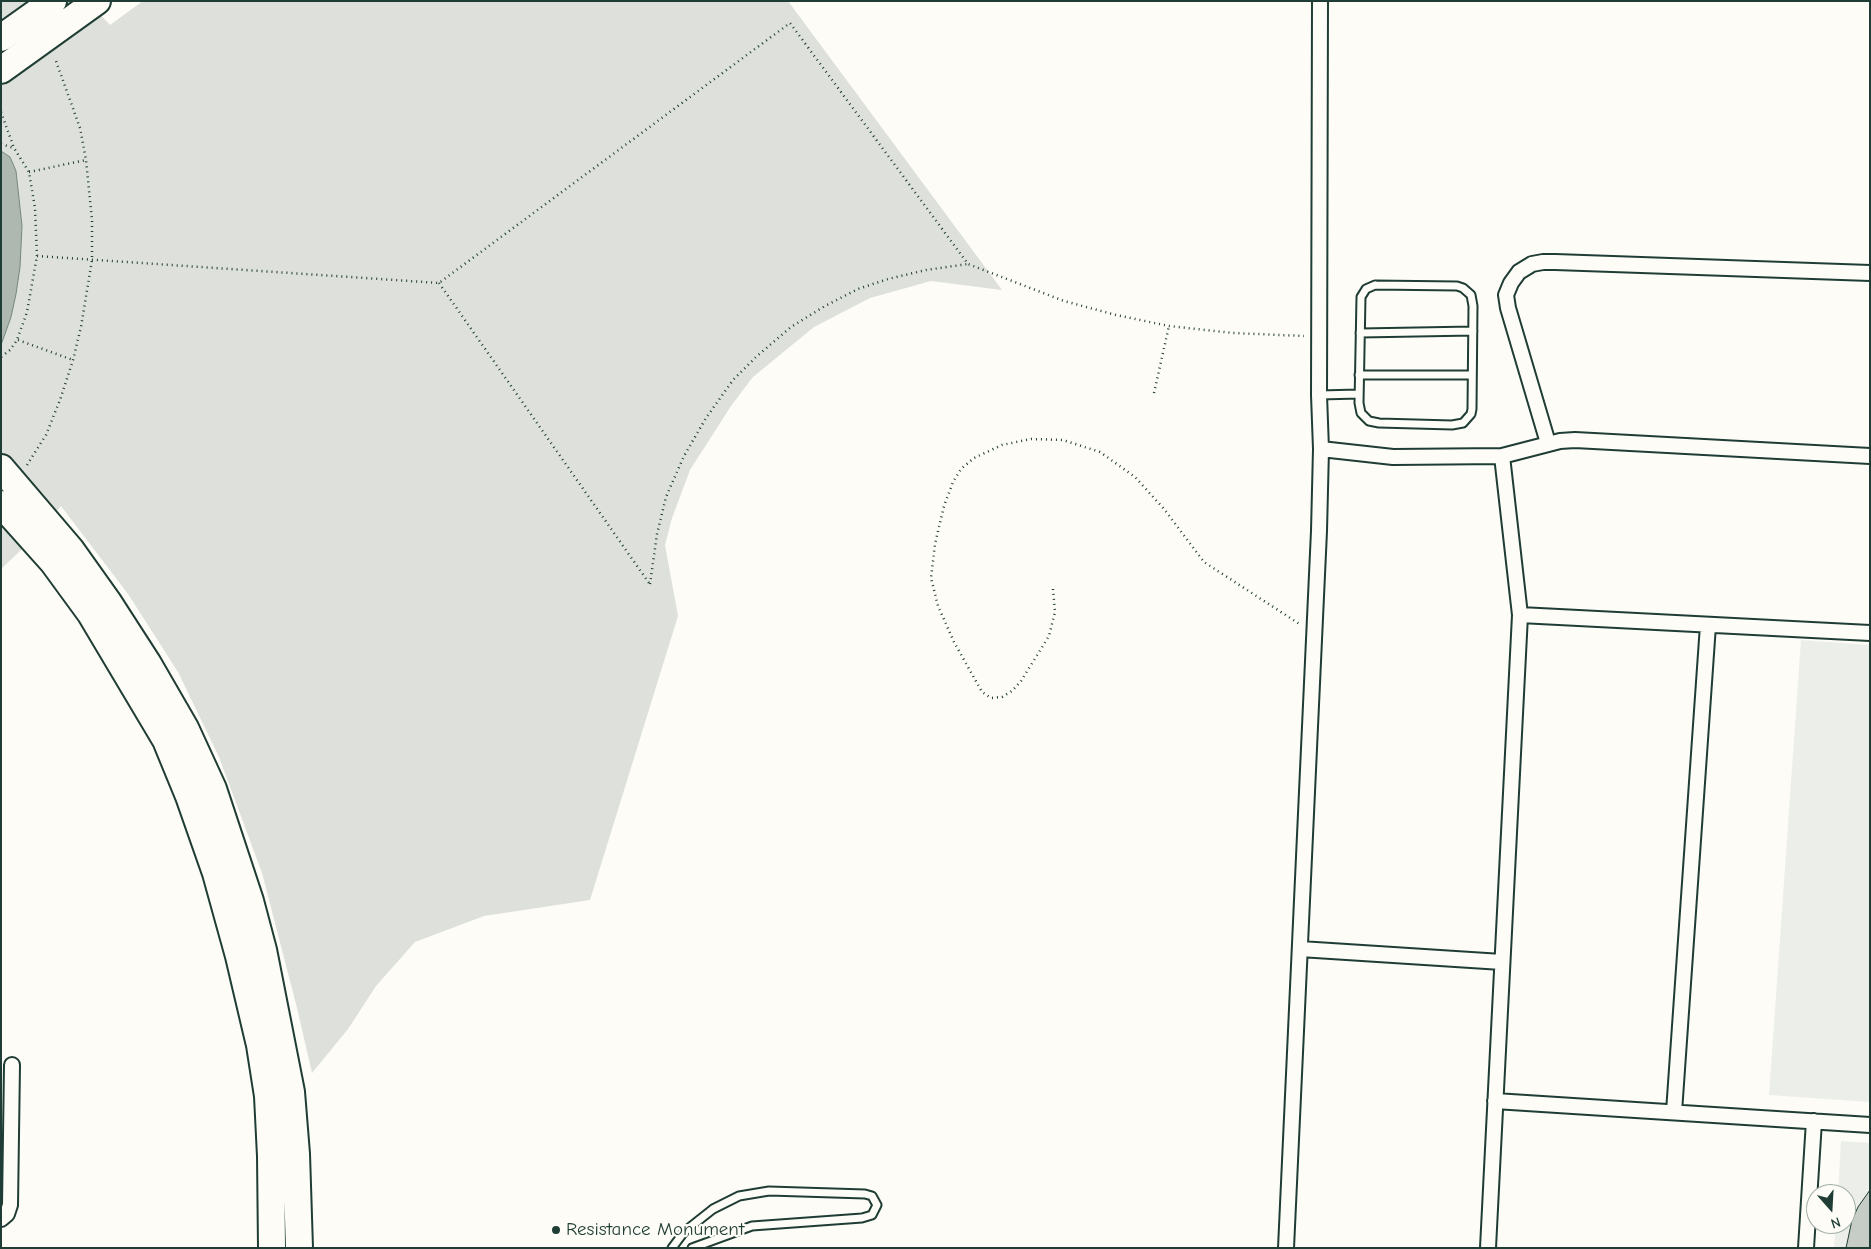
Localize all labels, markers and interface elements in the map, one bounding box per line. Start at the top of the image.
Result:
north arrow [1806,1184,1856,1234]
text: N [1829,1213,1843,1232]
place label: Resistance Monument [566,1219,744,1241]
marker: Resistance Monument [550,1224,562,1236]

